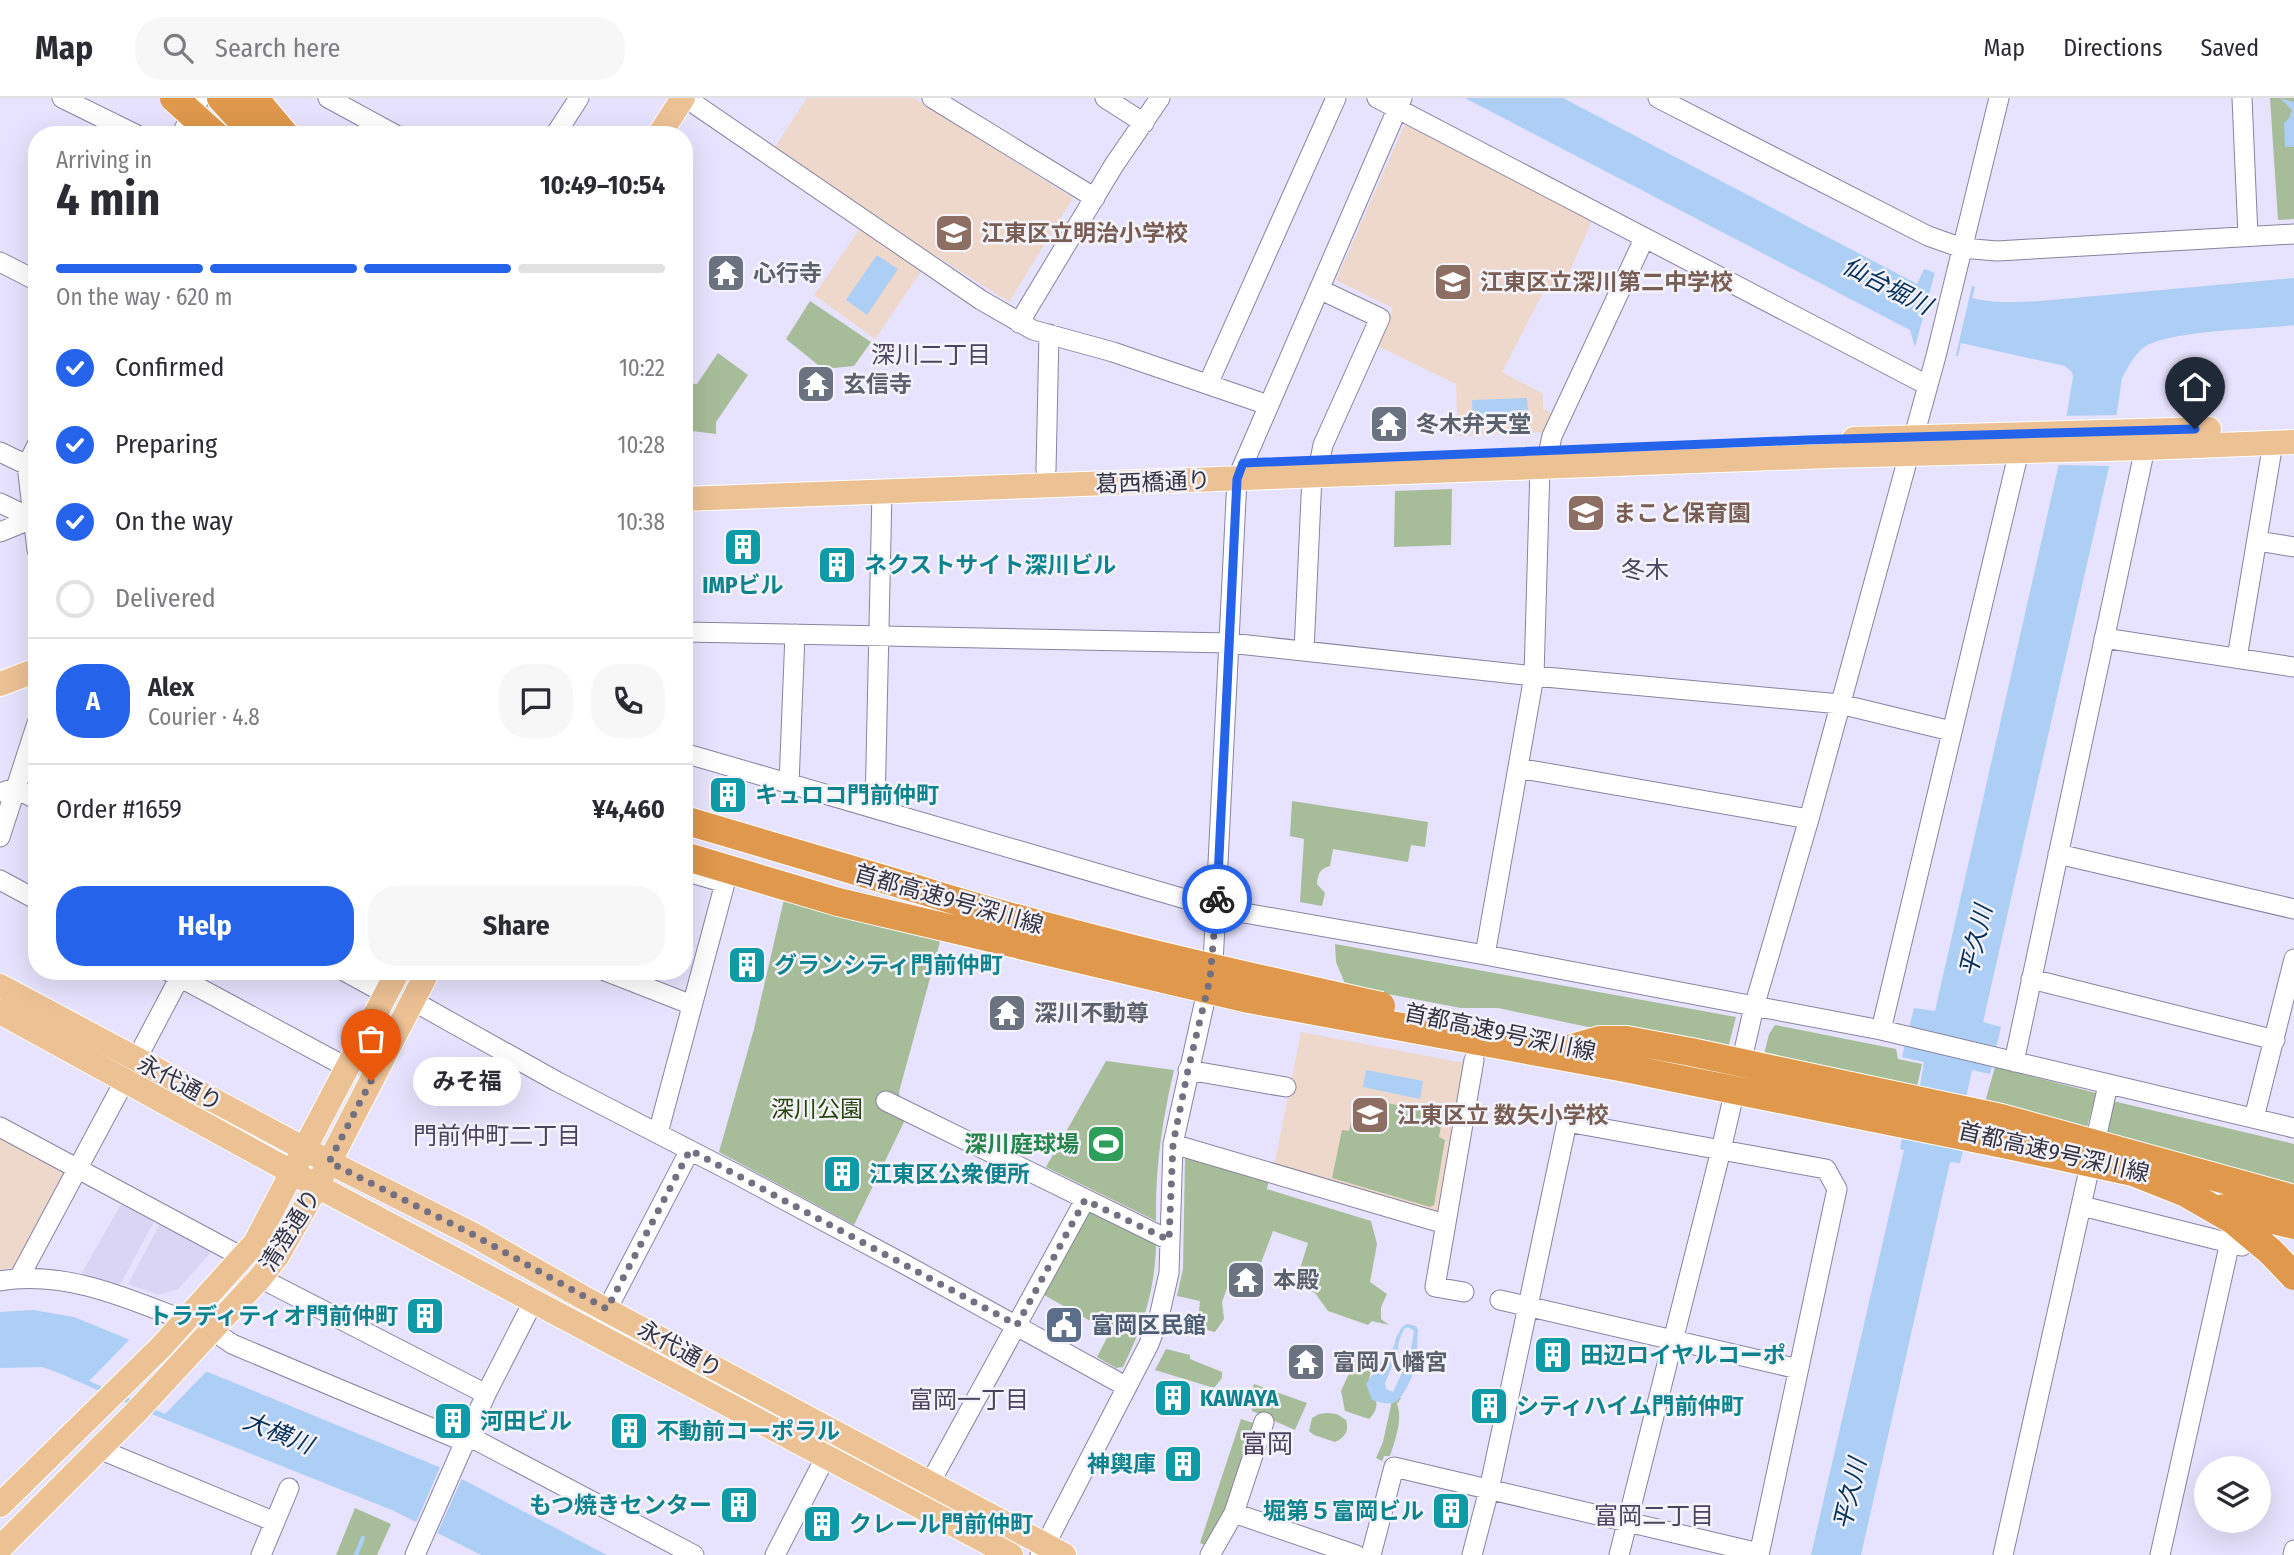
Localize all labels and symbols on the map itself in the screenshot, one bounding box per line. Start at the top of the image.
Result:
school or university icon: 江東区立明治小学校 [933,212,975,254]
place label: 江東区立明治小学校 [981,219,1188,247]
temple icon: 心行寺 [705,252,747,294]
water label: 仙台堀川 [1838,252,1939,322]
place label: 心行寺 [753,259,822,287]
school or university icon: 江東区立深川第二中学校 [1432,261,1474,303]
place label: 江東区立深川第二中学校 [1480,268,1733,296]
district label: 深川二丁目 [871,341,991,369]
pin [2165,357,2225,429]
temple icon: 玄信寺 [795,363,837,405]
place label: 玄信寺 [843,370,912,398]
temple icon: 冬木弁天堂 [1368,403,1410,445]
place label: 冬木弁天堂 [1416,410,1531,438]
street label: 葛西橋通り [1095,466,1211,498]
school or university icon: まこと保育園 [1565,492,1607,534]
place label: まこと保育園 [1613,499,1751,527]
building icon: IMPビル [722,526,764,568]
building icon: ネクストサイト深川ビル [816,544,858,586]
place label: ネクストサイト深川ビル [864,551,1116,579]
district label: 冬木 [1621,556,1669,584]
place label: IMPビル [702,571,784,599]
building icon: キュロコ門前仲町 [707,774,749,816]
place label: キュロコ門前仲町 [755,781,939,809]
street label: 首都高速9号深川線 [851,859,1047,939]
courier [1182,864,1252,934]
water label: 平久川 [1954,900,1998,979]
building icon: グランシティ門前仲町 [726,944,768,986]
place label: グランシティ門前仲町 [774,951,1003,979]
temple icon: 深川不動尊 [986,992,1028,1034]
street label: 首都高速9号深川線 [1402,998,1598,1066]
place label: 深川不動尊 [1034,999,1149,1027]
pin [341,1009,401,1081]
street label: 永代通り [133,1049,227,1117]
callout: みそ福 [413,1056,522,1105]
school or university icon: 江東区立 数矢小学校 [1349,1094,1391,1136]
park label: 深川公園 [771,1095,863,1123]
place label: 江東区立 数矢小学校 [1397,1101,1609,1129]
street label: 首都高速9号深川線 [1956,1116,2152,1188]
district label: 門前仲町二丁目 [413,1122,581,1150]
sports icon: 深川庭球場 [1085,1123,1127,1165]
place label: 深川庭球場 [964,1130,1079,1158]
building icon: 江東区公衆便所 [821,1153,863,1195]
place label: 江東区公衆便所 [869,1160,1030,1188]
street label: 清澄通り [254,1184,326,1276]
temple icon: 本殿 [1225,1259,1267,1301]
place label: 本殿 [1273,1266,1319,1294]
building icon: トラディティオ門前仲町 [404,1295,446,1337]
place label: トラディティオ門前仲町 [148,1302,398,1330]
public building icon: 富岡区民館 [1043,1304,1085,1346]
place label: 富岡区民館 [1091,1311,1206,1339]
street label: 永代通り [633,1314,727,1384]
building icon: 田辺ロイヤルコーポ [1532,1334,1574,1376]
temple icon: 富岡八幡宮 [1285,1341,1327,1383]
place label: 田辺ロイヤルコーポ [1580,1341,1786,1369]
place label: 富岡八幡宮 [1333,1348,1448,1376]
building icon: KAWAYA [1152,1377,1194,1419]
place label: KAWAYA [1200,1384,1279,1412]
building icon: シティハイム門前仲町 [1468,1385,1510,1427]
district label: 富岡一丁目 [909,1386,1029,1414]
place label: シティハイム門前仲町 [1516,1392,1744,1420]
building icon: 河田ビル [432,1400,474,1442]
water label: 大横川 [239,1407,319,1461]
place label: 河田ビル [480,1407,572,1435]
building icon: 不動前コーポラル [608,1410,650,1452]
place label: 不動前コーポラル [656,1417,840,1445]
district label: 富岡 [1241,1429,1293,1460]
building icon: 神輿庫 [1162,1443,1204,1485]
place label: 神輿庫 [1087,1450,1156,1478]
water label: 平久川 [1828,1453,1872,1532]
building icon: もつ焼きセンター [718,1484,760,1526]
building icon: 堀第５富岡ビル [1430,1490,1472,1532]
place label: もつ焼きセンター [529,1491,712,1519]
place label: 堀第５富岡ビル [1263,1497,1424,1525]
district label: 富岡二丁目 [1594,1502,1714,1530]
building icon: クレール門前仲町 [801,1503,843,1545]
place label: クレール門前仲町 [849,1510,1033,1538]

